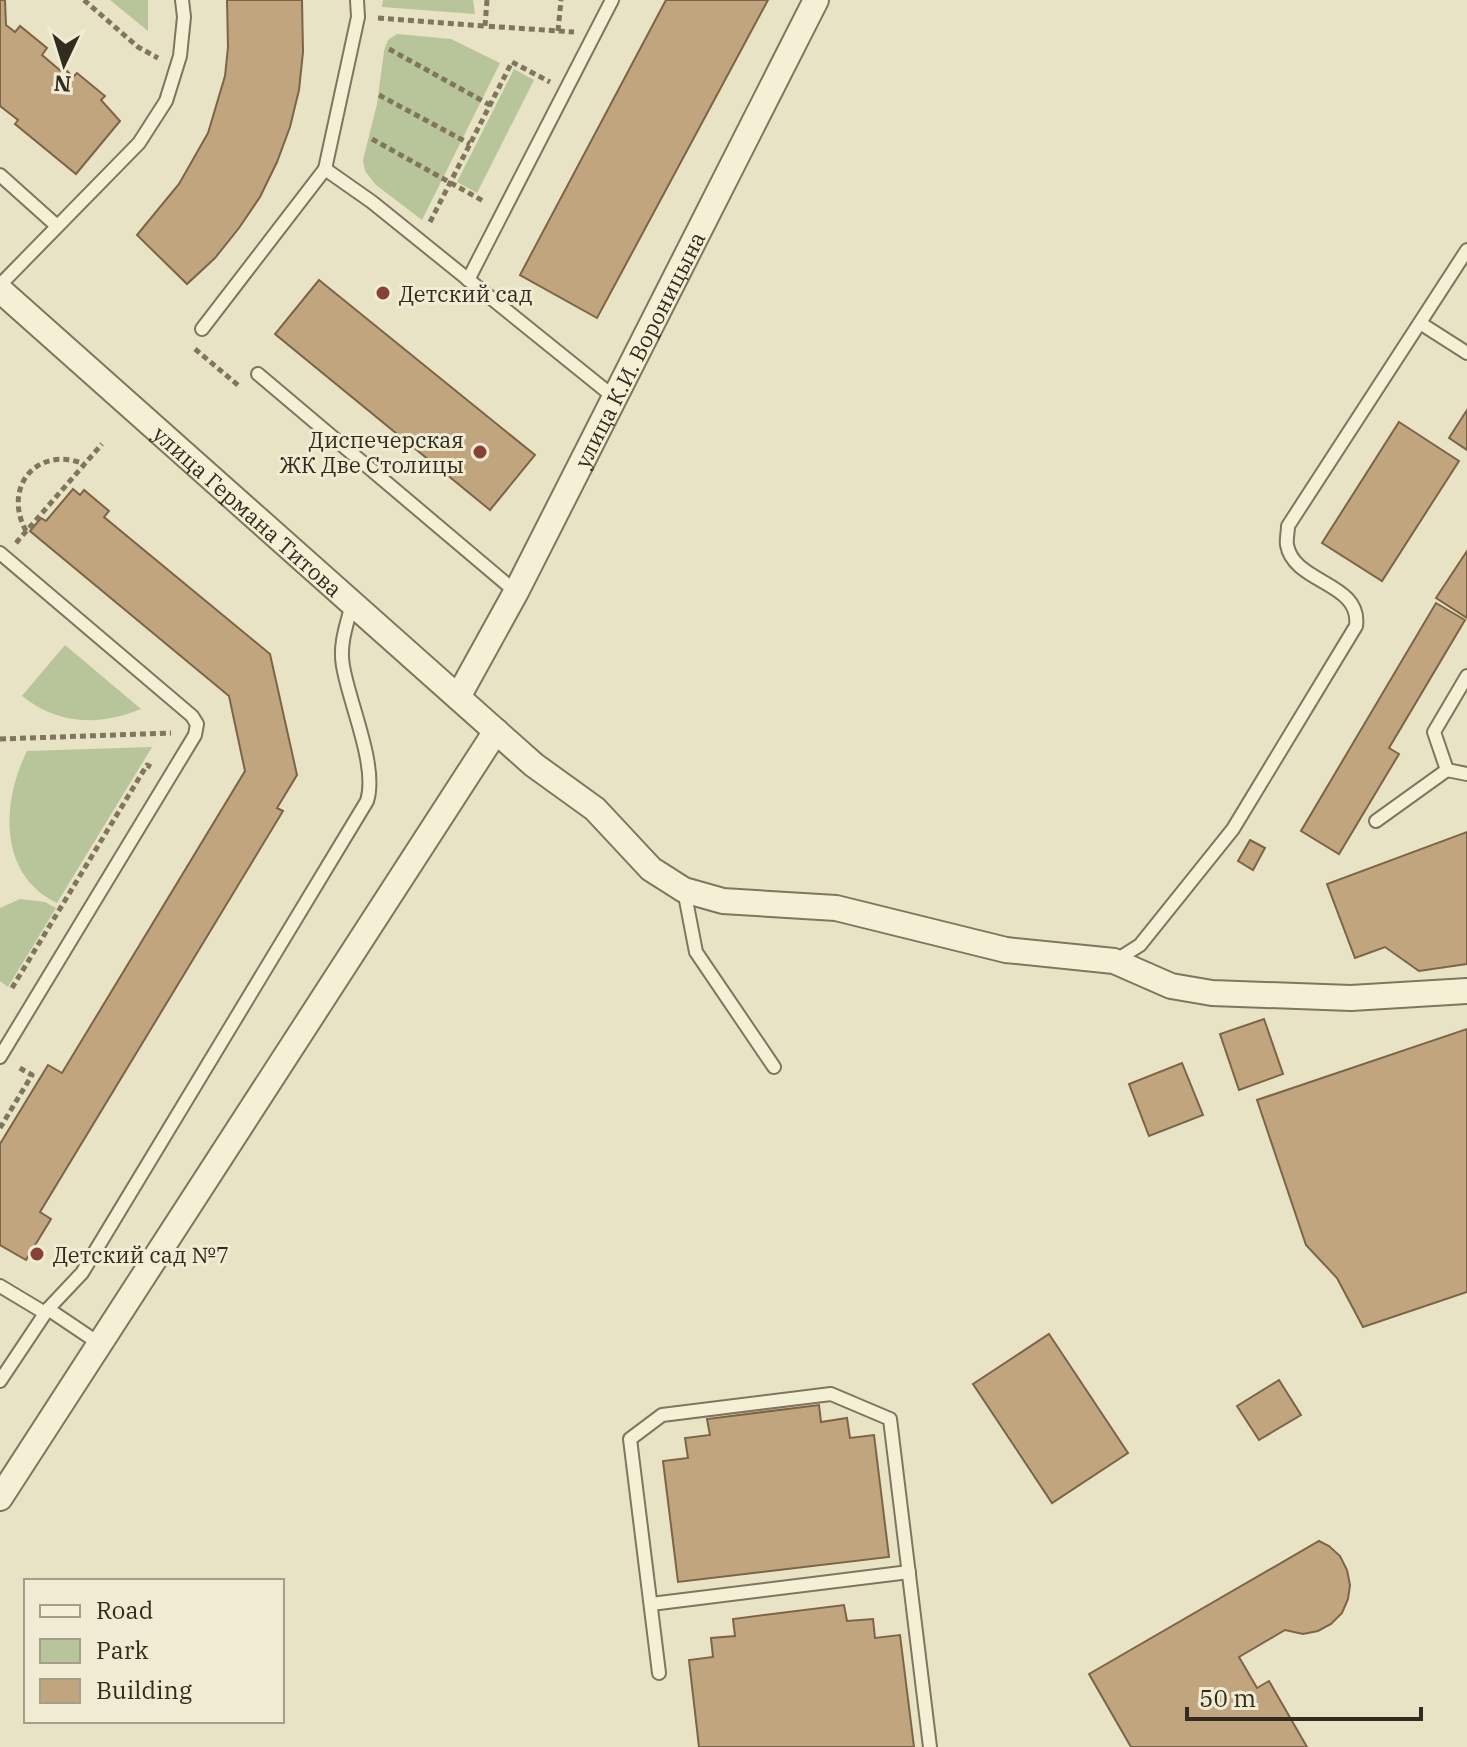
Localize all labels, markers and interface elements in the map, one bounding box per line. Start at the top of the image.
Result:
north arrow [24,24,104,104]
text: N [53,69,72,100]
street label: улица К.И. Вороницына [567,226,711,472]
place label: Детский сад [399,279,532,308]
marker: Детский сад [374,284,392,302]
street label: улица Германа Титова [147,419,349,603]
place label: Диспечерская ЖК Две Столицы [279,425,464,479]
marker: Диспечерская ЖК Две Столицы [471,443,489,461]
place label: Детский сад №7 [53,1240,229,1269]
marker: Детский сад №7 [28,1245,46,1263]
legend [24,1579,284,1723]
text: Road [96,1594,153,1626]
text: Park [96,1634,148,1666]
scale bar [1187,1671,1421,1721]
text: Building [96,1674,192,1706]
text: 50 m [1199,1682,1256,1714]

